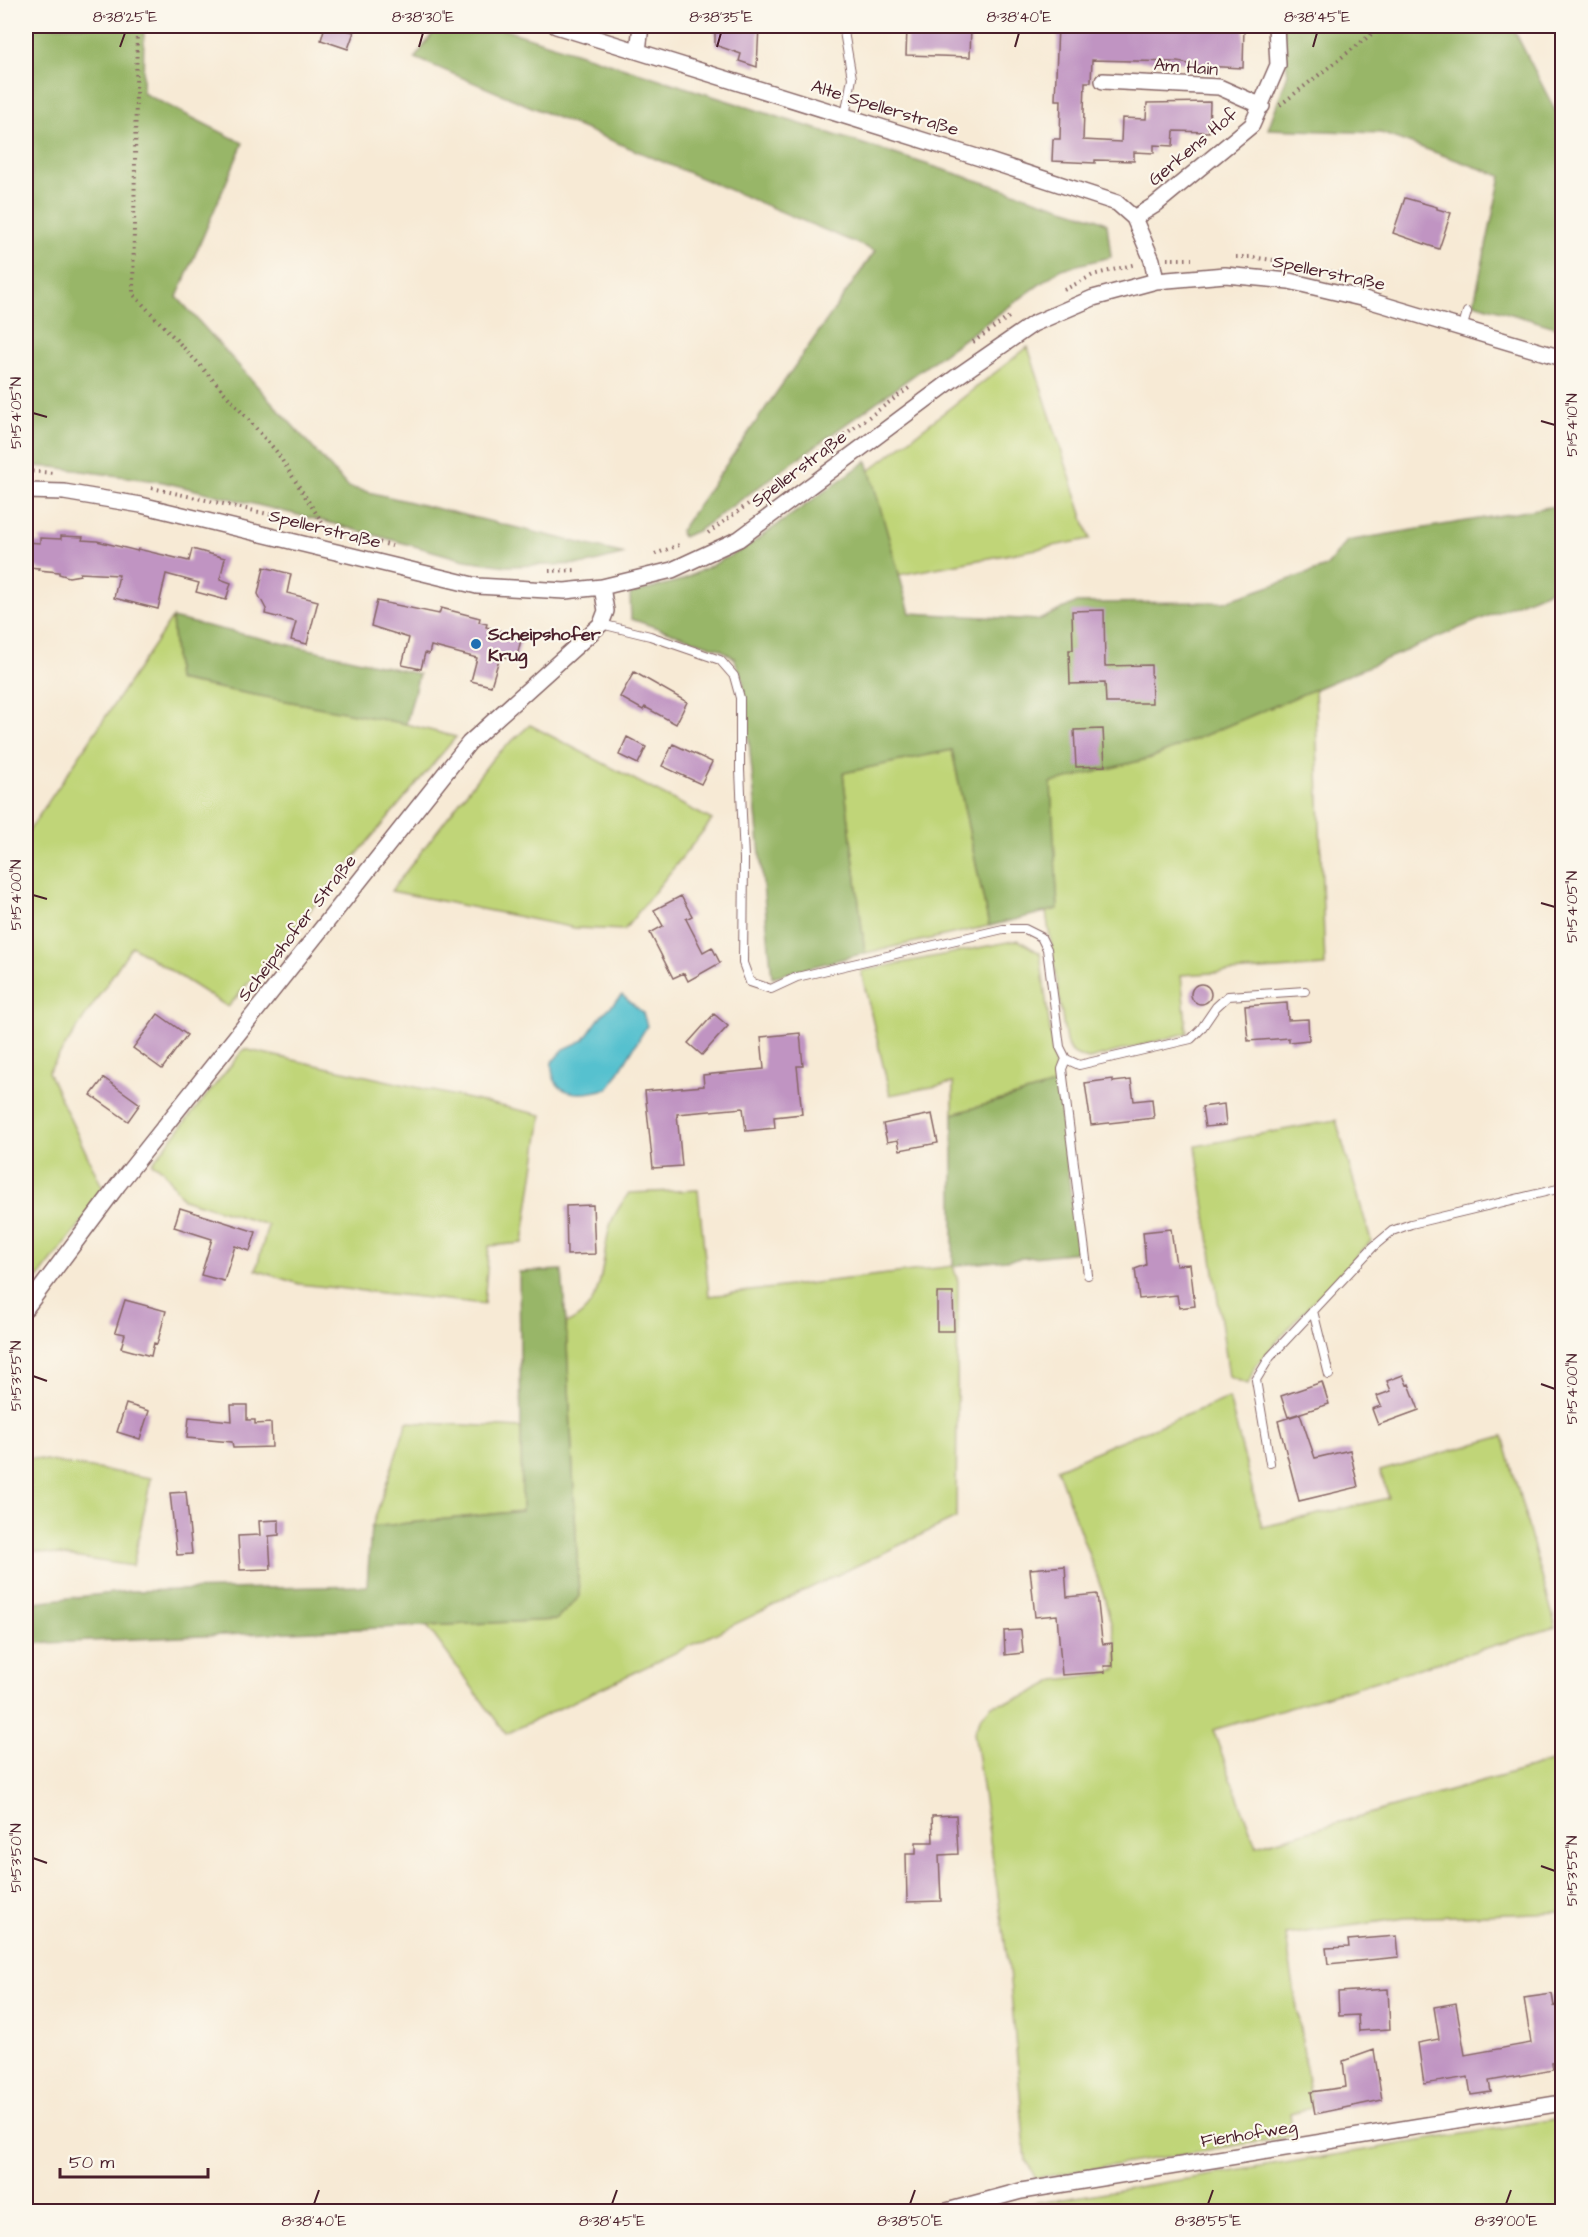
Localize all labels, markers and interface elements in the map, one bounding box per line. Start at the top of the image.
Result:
text: 8°38'25"E [93,7,157,28]
text: 8°38'30"E [392,7,454,28]
text: 8°38'35"E [689,7,753,28]
text: 8°38'40"E [987,7,1052,28]
text: 8°38'45"E [1284,7,1350,28]
street label: Am Hain [1153,52,1219,82]
street label: Alte Spellerstraße [808,74,962,142]
street label: Gerkens Hof [1143,102,1243,192]
street label: Spellerstraße [1270,249,1388,297]
text: 51°54'05"N [6,377,27,449]
text: 51°54'10"N [1562,393,1583,457]
street label: Spellerstraße [746,424,852,513]
street label: Spellerstraße [266,503,384,555]
place label: Scheipshofer Krug [487,622,601,669]
marker: Scheipshofer Krug [469,637,483,651]
street label: Scheipshofer Straße [232,849,363,1007]
text: 51°54'00"N [6,860,27,930]
text: 51°54'05"N [1562,871,1583,943]
text: 51°53'55"N [6,1341,27,1411]
text: 51°54'00"N [1562,1354,1583,1424]
text: 51°53'50"N [6,1823,27,1893]
text: 51°53'55"N [1562,1836,1583,1906]
street label: Fienhofweg [1199,2114,1299,2155]
scale bar [60,2141,208,2179]
text: 50 m [69,2150,114,2175]
text: 8°38'40"E [282,2211,347,2232]
text: 8°38'45"E [579,2211,645,2232]
text: 8°38'50"E [877,2211,943,2232]
text: 8°38'55"E [1175,2211,1241,2232]
text: 8°39'00"E [1475,2211,1538,2232]

